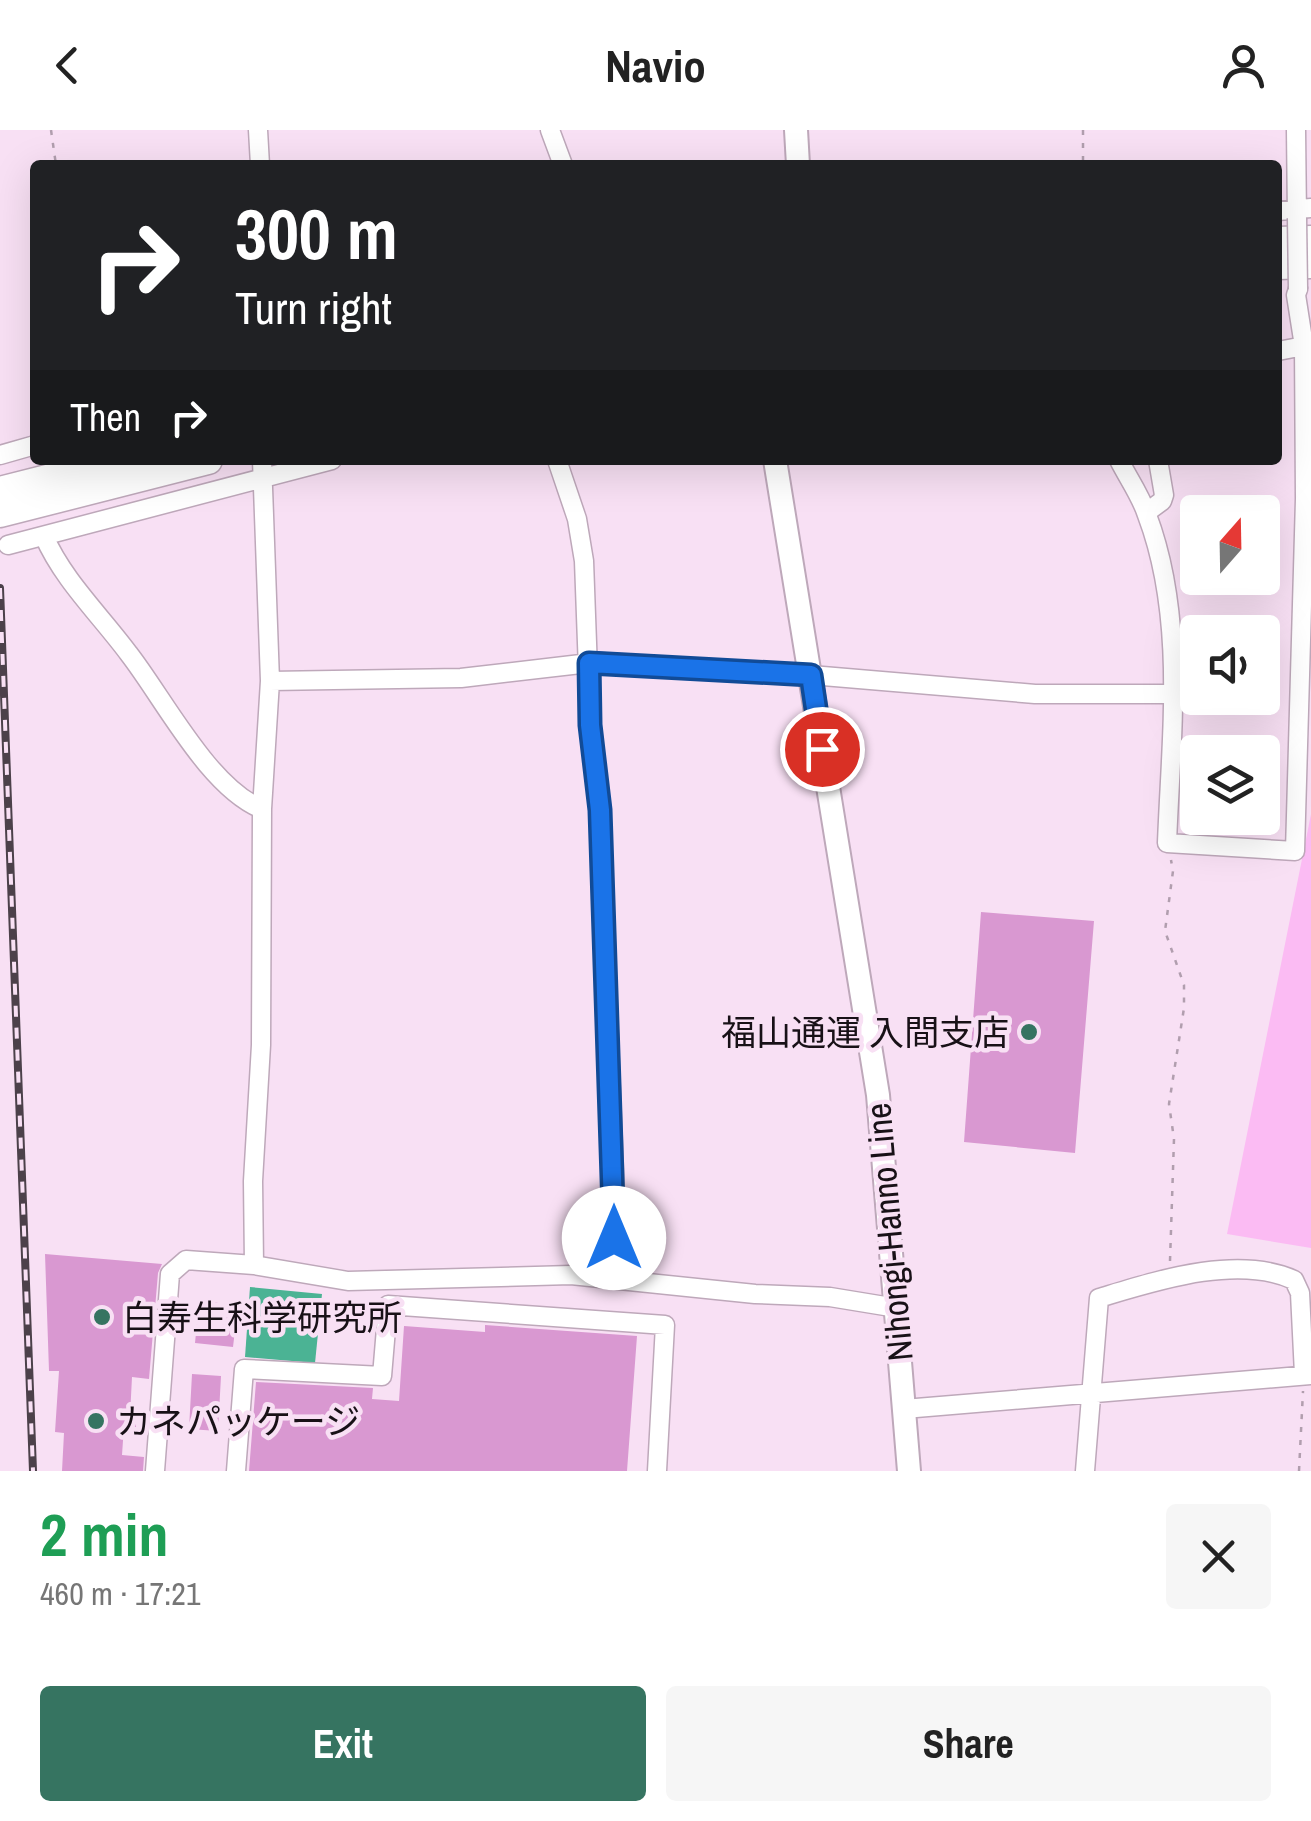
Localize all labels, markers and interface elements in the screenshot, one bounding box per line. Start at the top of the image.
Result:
text: Navio [605,35,706,96]
icon: back [40,38,95,93]
icon: person [1216,38,1271,93]
text: 300 m [235,187,398,281]
icon: right [70,200,200,330]
text: Turn right [235,277,392,338]
icon: right [161,390,216,445]
text: Then [70,392,141,443]
north arrow [1180,495,1280,595]
map controls [1180,495,1280,835]
button: sound [1180,615,1280,715]
pin [780,707,865,792]
icon: arrive [795,722,850,777]
button: layers [1180,735,1280,835]
place label: 福山通運 入間支店 [721,1009,1009,1056]
marker: 福山通運 入間支店 [1018,1021,1040,1043]
street label: Nihongi-Hanno Line [854,1101,924,1363]
position arrow [562,1186,666,1290]
place label: 白寿生科学研究所 [122,1294,402,1341]
marker: 白寿生科学研究所 [91,1306,113,1328]
place label: カネパッケージ [116,1398,360,1445]
marker: カネパッケージ [85,1410,107,1432]
text: 2 min [40,1494,169,1575]
button: close [1166,1504,1271,1609]
text: 460 m · 17:21 [40,1572,200,1615]
button: Exit [40,1686,646,1801]
button: Share [666,1686,1271,1801]

